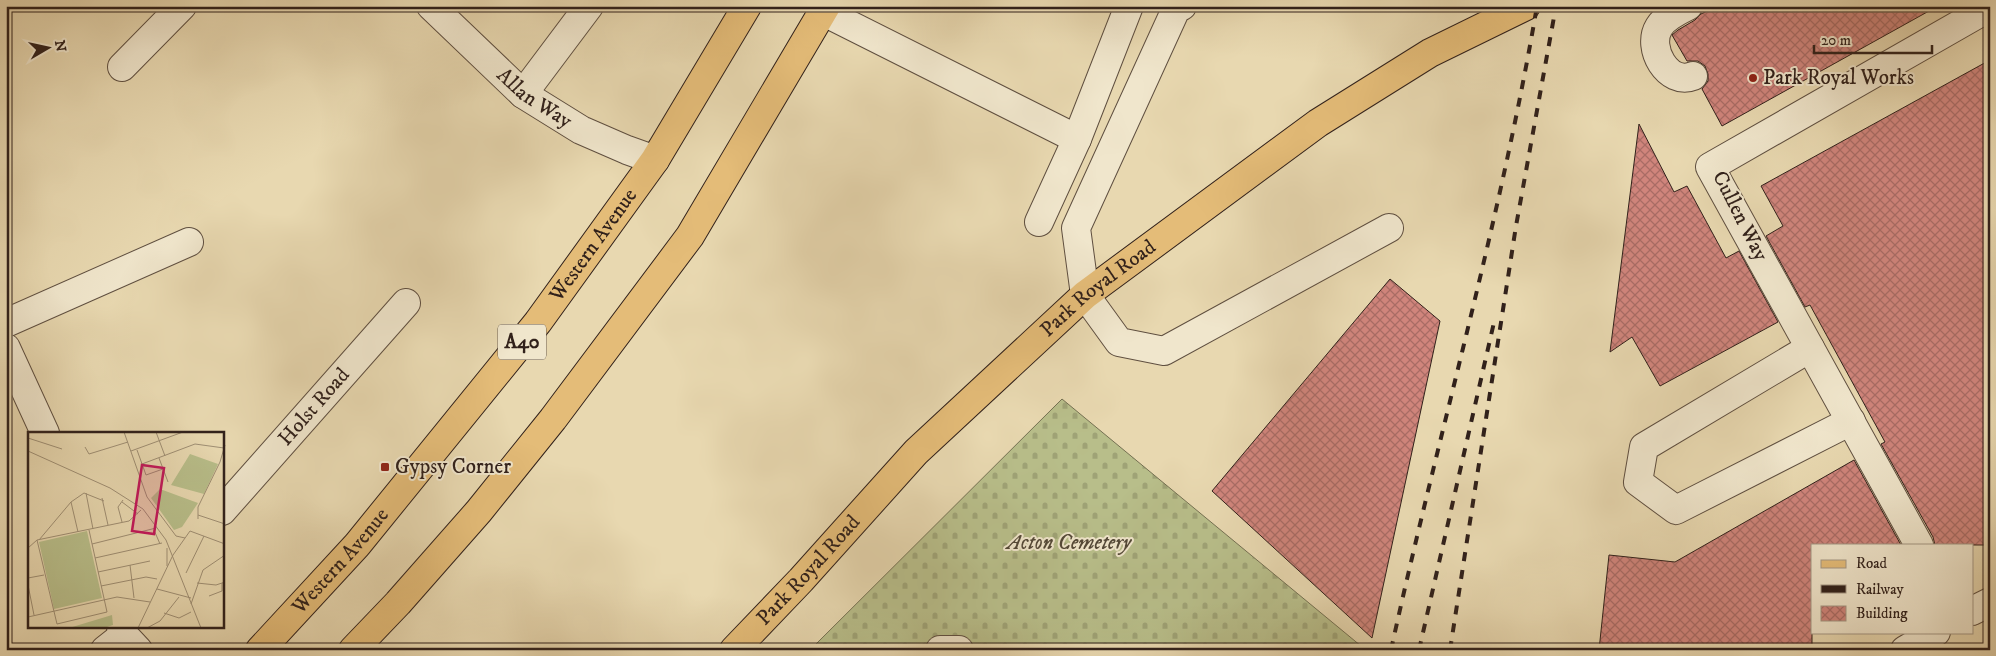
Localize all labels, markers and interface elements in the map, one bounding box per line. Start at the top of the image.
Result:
north arrow [22,22,72,72]
scale bar [1814,22,1931,54]
text: 20 m [1821,31,1851,50]
text: N [50,39,70,54]
street label: Allan Way [491,63,578,135]
place label: Park Royal Works [1763,65,1914,91]
marker: Park Royal Works [1747,72,1759,84]
street label: Cullen Way [1706,167,1774,266]
street label: Western Avenue [543,183,643,308]
street label: Park Royal Road [1035,234,1161,343]
road number: A40 [498,324,546,360]
street label: Holst Road [273,362,356,451]
inset map [28,432,224,628]
place label: Gypsy Corner [395,454,511,480]
marker: Gypsy Corner [379,461,391,473]
street label: Western Avenue [286,503,395,620]
street label: Park Royal Road [751,509,866,631]
park label: Acton Cemetery [1005,530,1133,556]
legend [1811,544,1974,634]
text: Road [1856,554,1888,573]
text: Railway [1856,580,1904,599]
text: Building [1856,604,1908,623]

